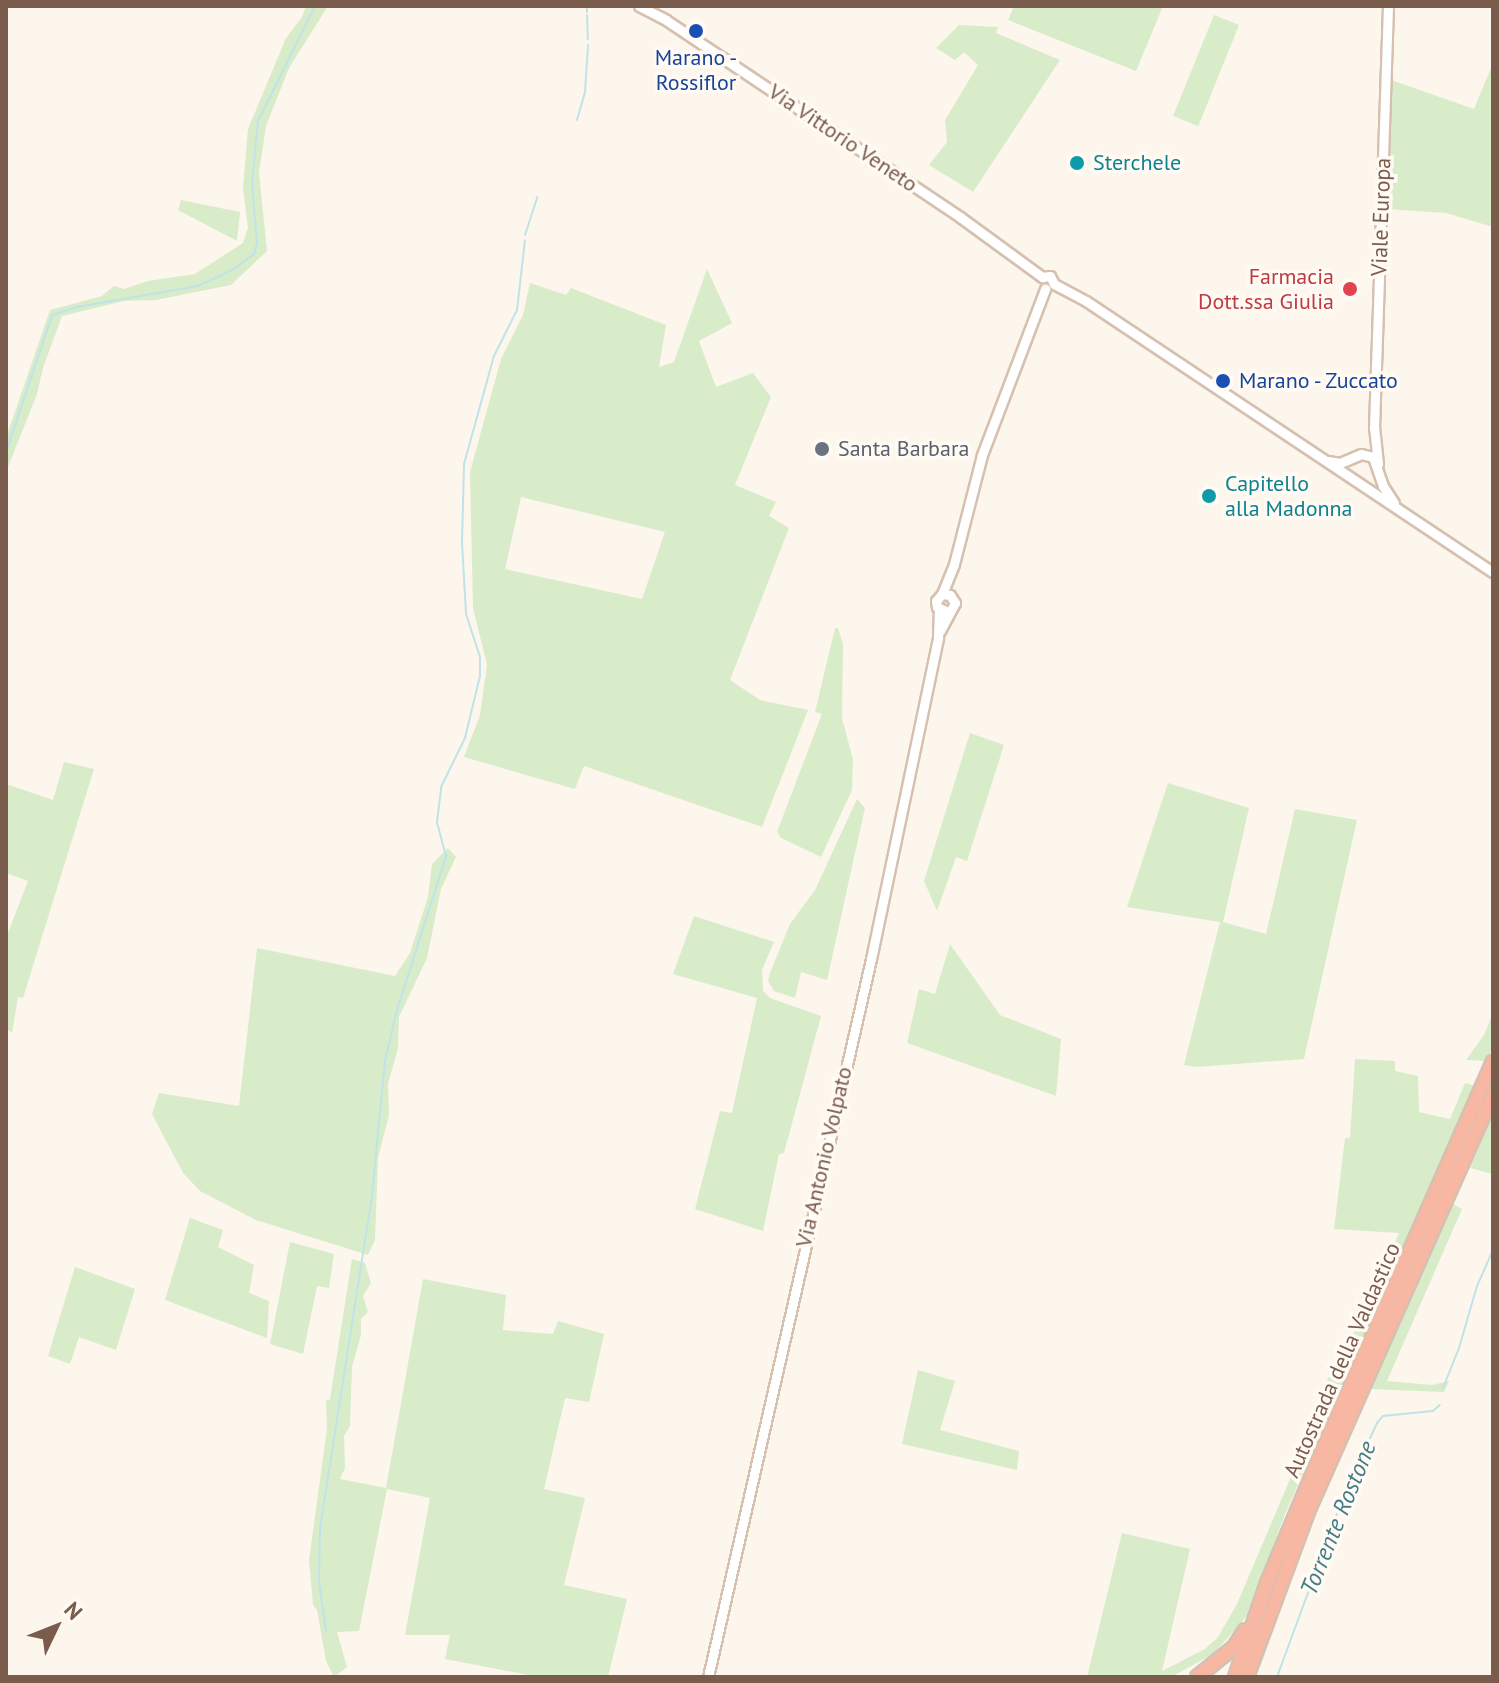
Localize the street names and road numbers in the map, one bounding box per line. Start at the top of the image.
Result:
street label: Via Vittorio Veneto [763,78,923,198]
street label: Viale Europa [1366,157,1396,277]
street label: Via Antonio Volpato [790,1063,858,1251]
street label: Autostrada della Valdastico [1278,1238,1406,1482]

